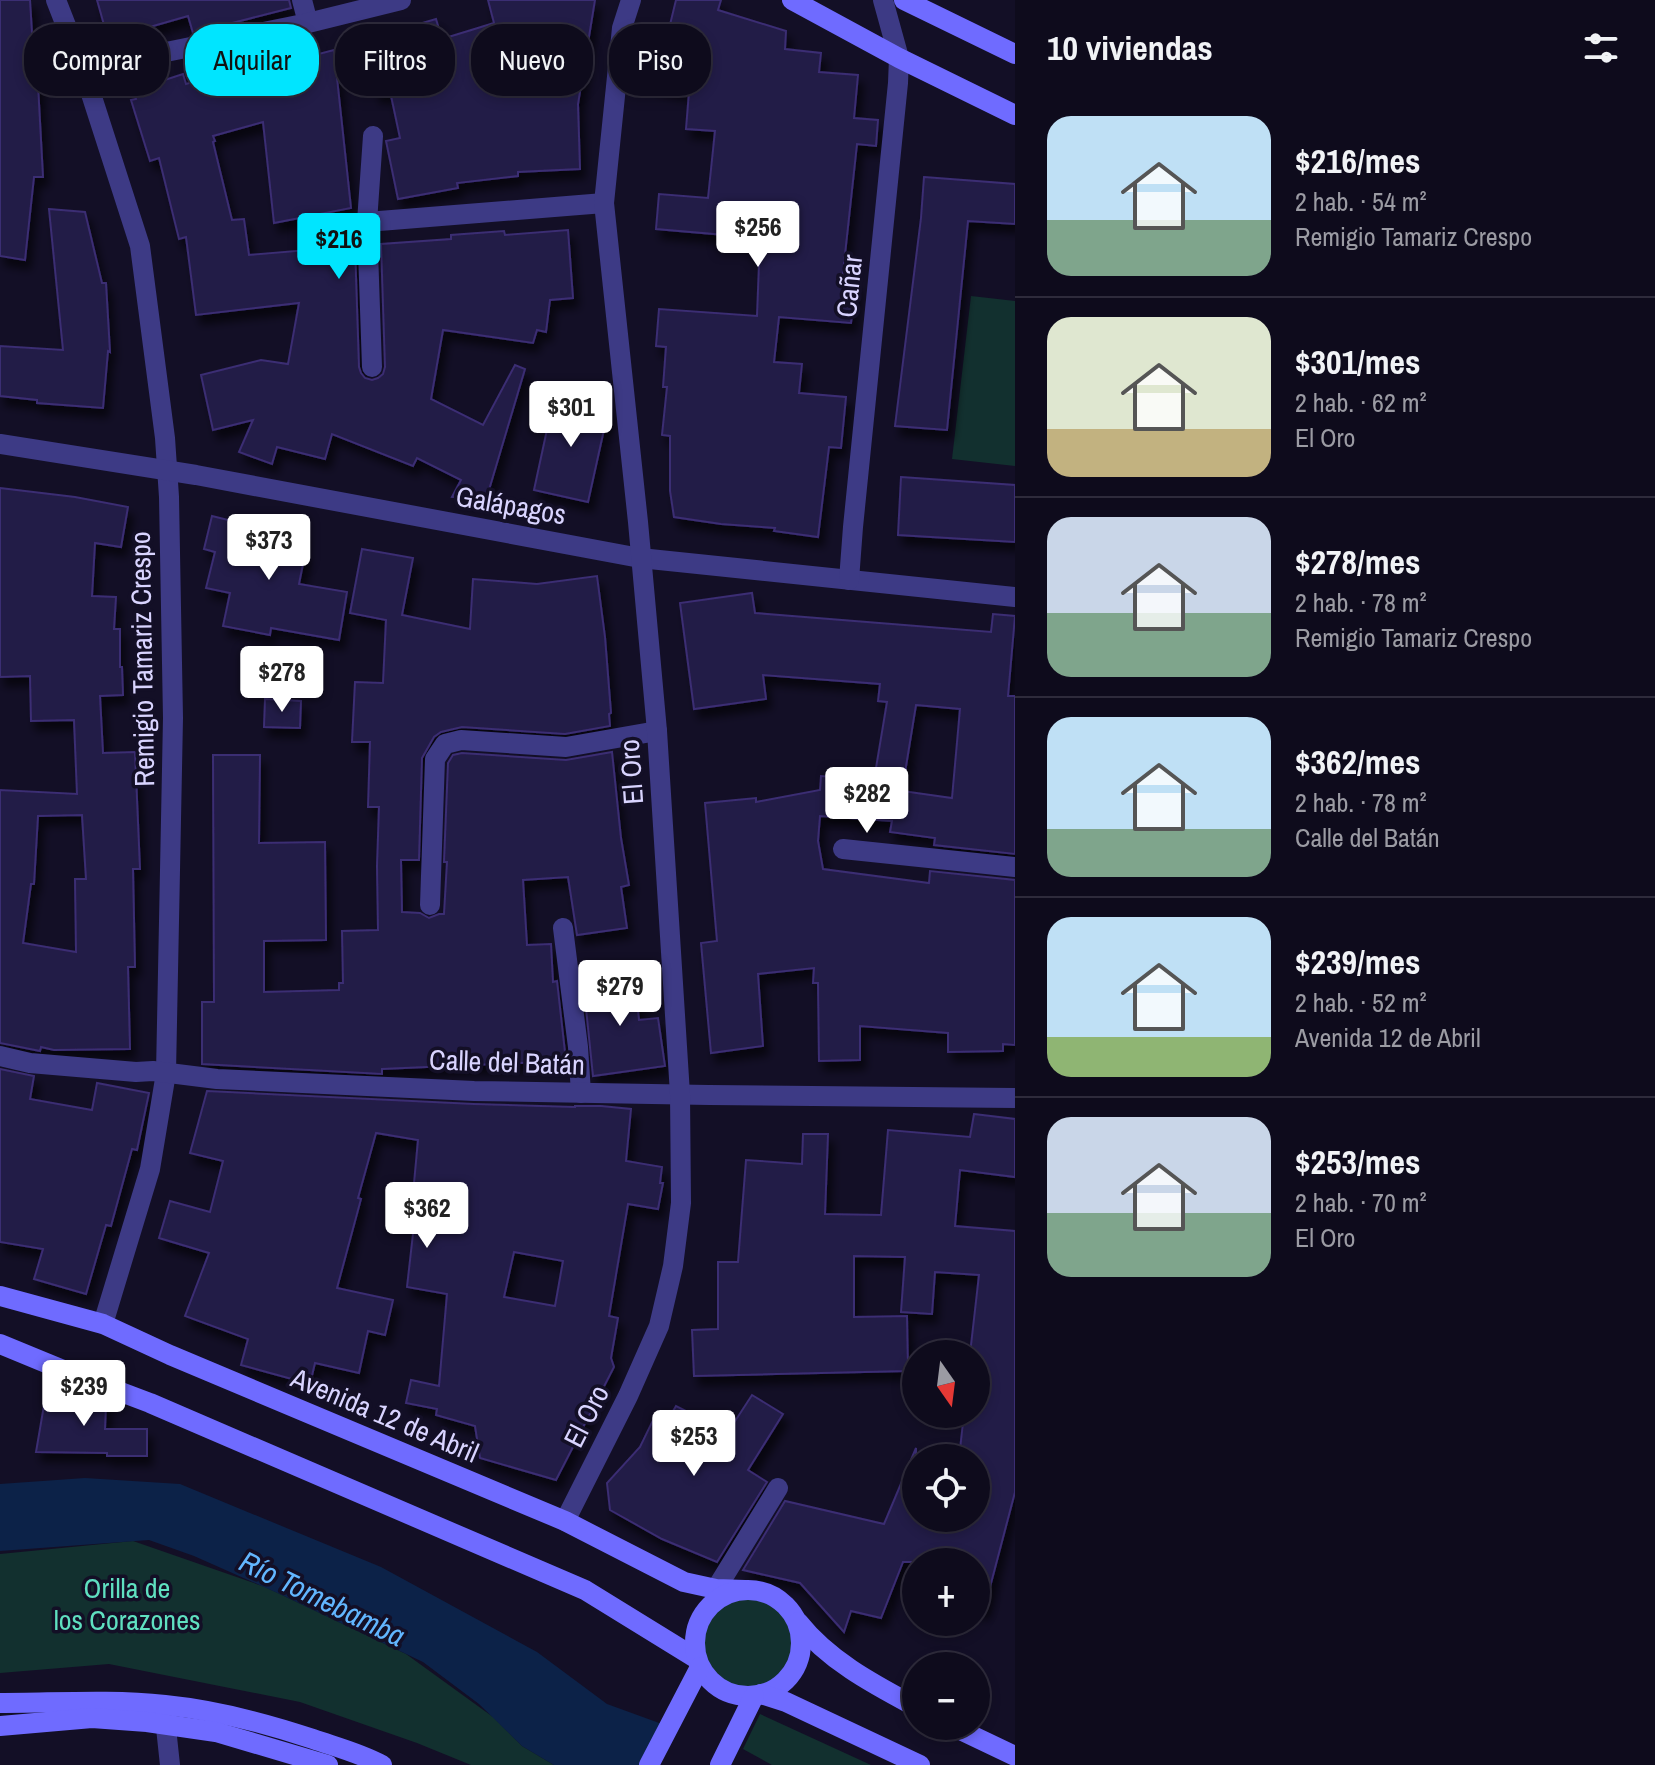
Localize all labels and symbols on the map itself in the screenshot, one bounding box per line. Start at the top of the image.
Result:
pin: $256 [711,201,805,269]
pin: $216 [292,213,386,281]
street label: Cañar [827,253,871,319]
pin: $301 [524,381,618,449]
street label: Galápagos [453,477,569,533]
pin: $373 [222,514,316,582]
street label: Remigio Tamariz Crespo [121,531,163,787]
pin: $278 [235,646,329,714]
street label: El Oro [610,738,652,806]
pin: $282 [820,767,914,835]
pin: $279 [573,960,667,1028]
street label: Calle del Batán [429,1040,585,1084]
pin: $362 [380,1182,474,1250]
north arrow [902,1340,990,1428]
street label: Avenida 12 de Abril [285,1358,484,1472]
pin: $239 [37,1360,131,1428]
street label: El Oro [554,1378,618,1454]
pin: $253 [647,1410,741,1478]
water label: Río Tomebamba [233,1541,412,1655]
park label: Orilla de los Corazones [54,1569,200,1639]

